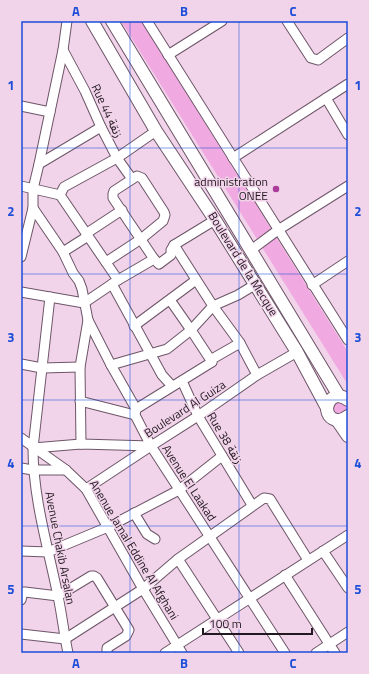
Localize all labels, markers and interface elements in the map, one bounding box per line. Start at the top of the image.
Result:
text: A [72,1,80,21]
text: B [180,1,188,21]
text: C [289,1,297,21]
text: 1 [7,75,15,95]
text: 1 [354,75,362,95]
street label: Rue 44 زنقة [87,81,128,141]
place label: administration ONEE [194,172,268,205]
marker: administration ONEE [271,184,281,194]
text: 2 [7,201,15,221]
text: 2 [354,201,362,221]
street label: Boulevard de la Mecque [204,208,283,320]
text: 3 [7,327,15,347]
text: 3 [354,327,362,347]
street label: Boulevard Al Guiza [140,375,229,442]
street label: Rue 38 زنقة [202,408,248,467]
street label: Avenue El Laakad [157,441,221,525]
text: 4 [7,453,15,473]
text: 4 [354,453,362,473]
street label: Anenue Jamal Eddine Al Afghani [85,476,184,623]
street label: Avenue Chakib Arsalan [40,490,81,606]
text: 5 [7,579,15,599]
text: 5 [354,579,362,599]
scale bar [203,610,312,636]
text: 100 m [209,614,242,633]
text: A [72,653,80,673]
text: B [180,653,188,673]
text: C [289,653,297,673]

